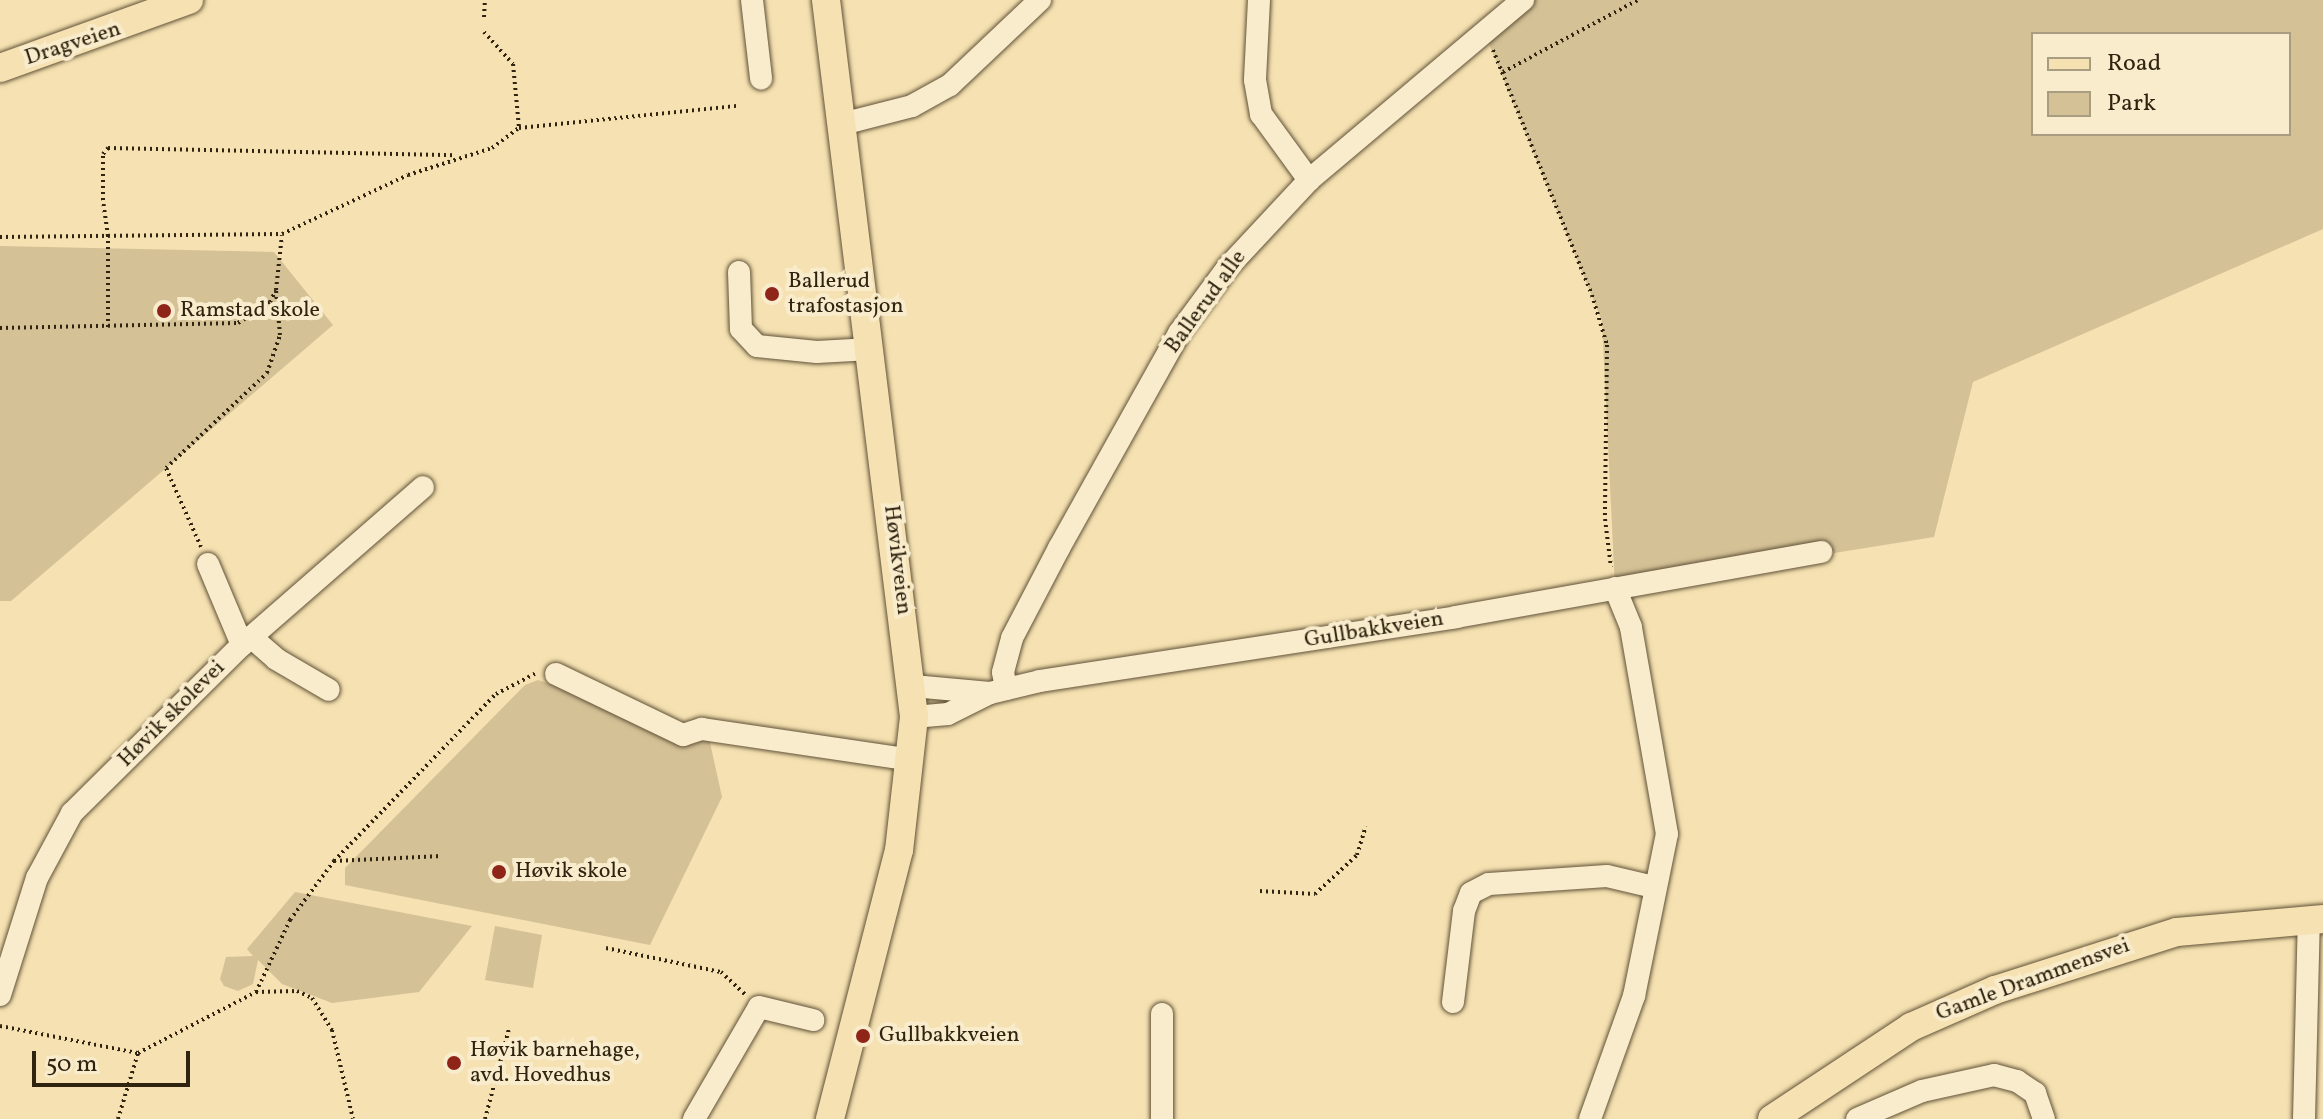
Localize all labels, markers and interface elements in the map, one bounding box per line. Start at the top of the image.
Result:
street label: Dragveien [22,16,124,72]
legend [2031,32,2291,136]
text: Road [2107,47,2161,81]
text: Park [2107,87,2156,121]
street label: Ballerud alle [1160,245,1252,359]
place label: Ballerud trafostasjon [788,268,904,320]
marker: Ballerud trafostasjon [763,285,781,303]
place label: Ramstad skole [180,298,320,324]
marker: Ramstad skole [155,302,173,320]
street label: Høvikveien [877,504,917,616]
street label: Gullbakkveien [1302,606,1446,654]
street label: Høvik skolevei [113,655,231,773]
place label: Høvik skole [515,859,627,885]
marker: Høvik skole [490,863,508,881]
street label: Gamle Drammensvei [1933,933,2133,1027]
place label: Gullbakkveien [879,1023,1020,1049]
marker: Gullbakkveien [854,1027,872,1045]
scale bar [36,1035,194,1085]
place label: Høvik barnehage, avd. Hovedhus [470,1037,640,1088]
text: 50 m [46,1048,98,1082]
marker: Høvik barnehage, avd. Hovedhus [445,1054,463,1072]

